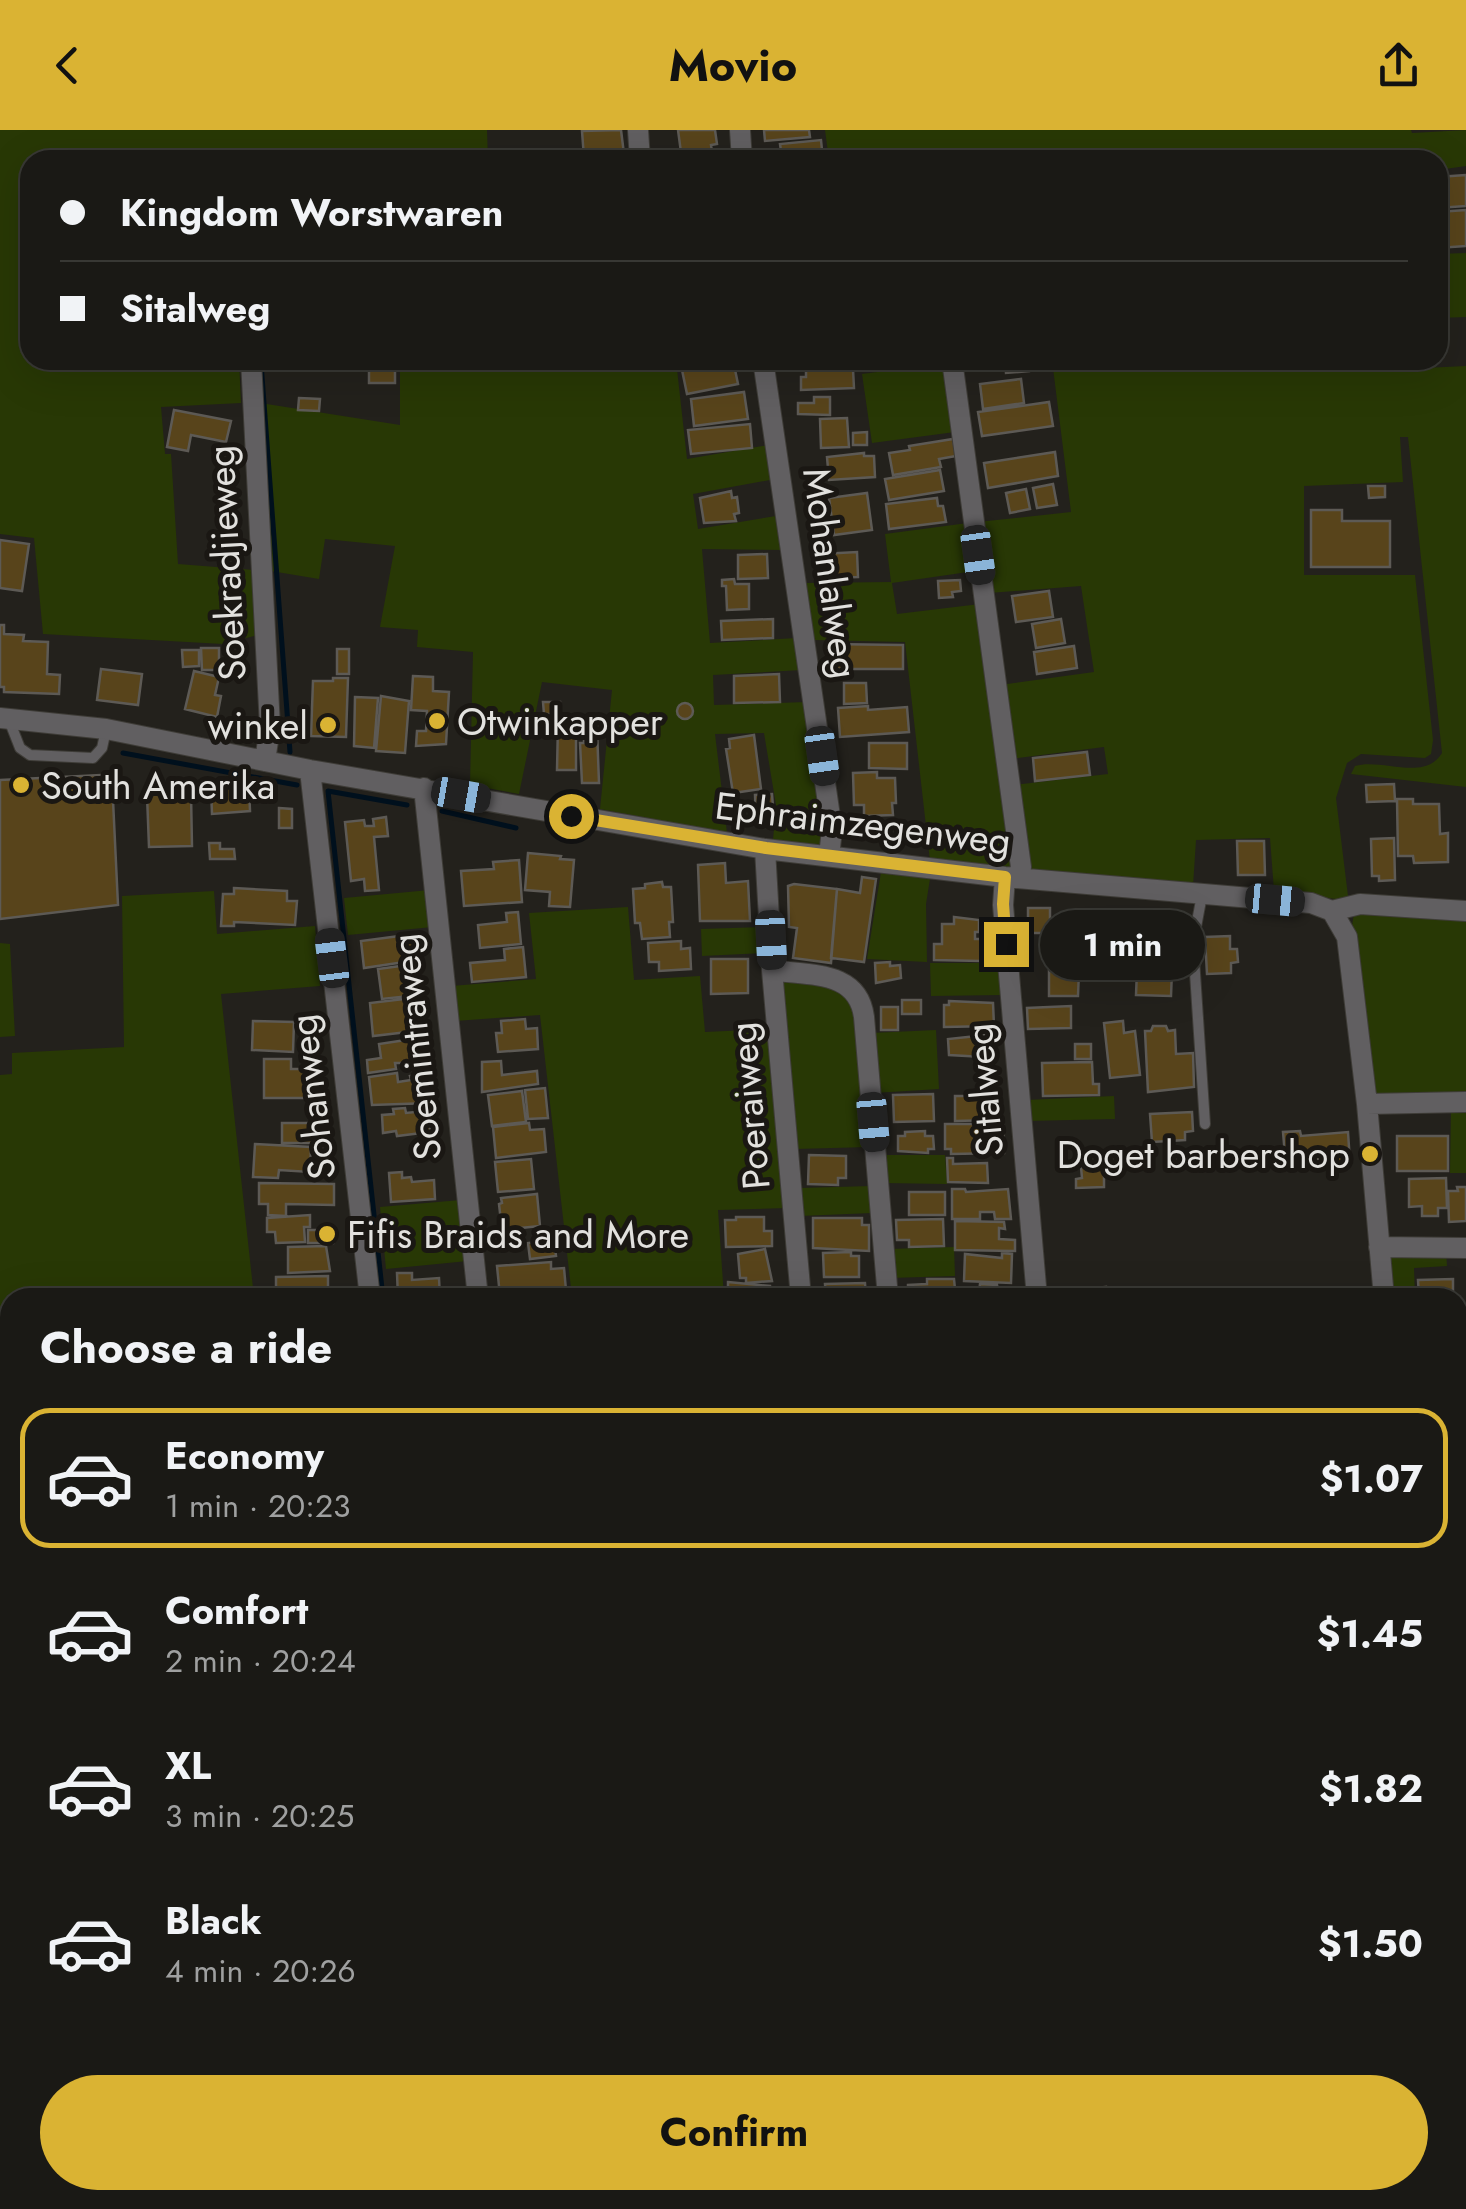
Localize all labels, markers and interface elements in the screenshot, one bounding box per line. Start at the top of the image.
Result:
text: Movio [669,33,797,98]
icon: back [40,38,95,93]
icon: share [1371,38,1426,93]
text: Kingdom Worstwaren [120,185,503,240]
text: Sitalweg [120,281,270,336]
street label: Soekradjieweg [192,444,260,682]
street label: Mohanlalweg [789,464,873,682]
car [959,523,997,587]
place label: Otwinkapper [457,694,663,749]
place label: winkel [208,698,308,753]
marker: Otwinkapper [426,710,448,732]
marker: winkel [317,714,339,736]
car [803,724,841,788]
place label: South Amerika [41,758,275,813]
marker: South Amerika [10,774,32,796]
car [429,775,493,815]
street label: Ephraimzegenweg [712,778,1014,868]
route start [549,794,594,839]
car [1244,882,1306,918]
car [754,909,788,971]
callout: 1 min [1041,909,1206,979]
route end [984,922,1029,967]
text: 1 min [1083,922,1162,968]
car [313,926,351,990]
street label: Soemintraweg [377,931,455,1163]
street label: Sohanweg [275,1011,349,1183]
street label: Poeraiweg [714,1020,784,1192]
street label: Sitalweg [951,1021,1017,1159]
car [855,1091,891,1153]
place label: Doget barbershop [1057,1127,1350,1182]
marker: Doget barbershop [1359,1143,1381,1165]
place label: Fifis Braids and More [347,1207,689,1262]
marker: Fifis Braids and More [316,1223,338,1245]
text: Choose a ride [40,1315,332,1380]
text: Economy [165,1428,324,1483]
icon: car [45,1433,135,1523]
text: $1.07 [1320,1451,1423,1506]
text: 1 min · 20:23 [165,1483,351,1529]
text: Comfort [165,1583,308,1638]
icon: car [45,1588,135,1678]
text: $1.45 [1317,1606,1423,1661]
text: 2 min · 20:24 [165,1638,356,1684]
text: XL [165,1738,211,1793]
icon: car [45,1743,135,1833]
text: $1.82 [1319,1761,1423,1816]
text: 3 min · 20:25 [165,1793,354,1839]
text: Black [165,1893,262,1948]
icon: car [45,1898,135,1988]
text: $1.50 [1318,1916,1423,1971]
text: 4 min · 20:26 [165,1948,356,1994]
button: Confirm [40,2075,1428,2190]

